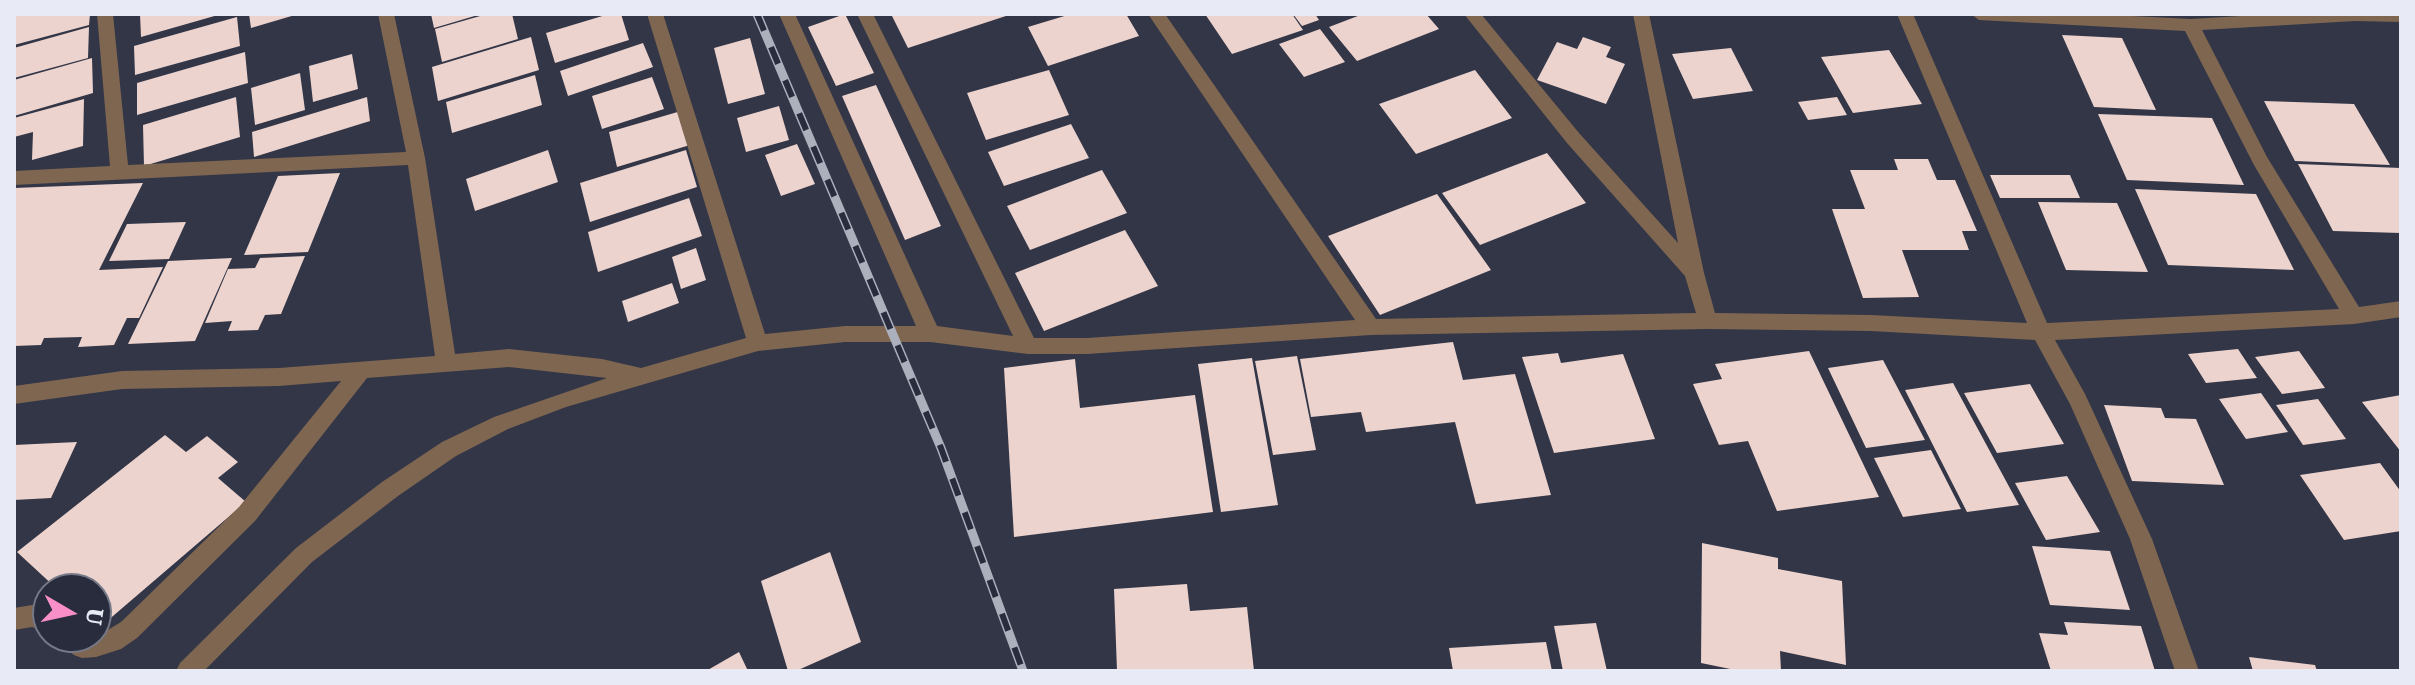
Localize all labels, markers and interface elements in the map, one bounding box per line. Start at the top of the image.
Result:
north arrow [32,573,112,653]
text: U [81,606,108,627]

